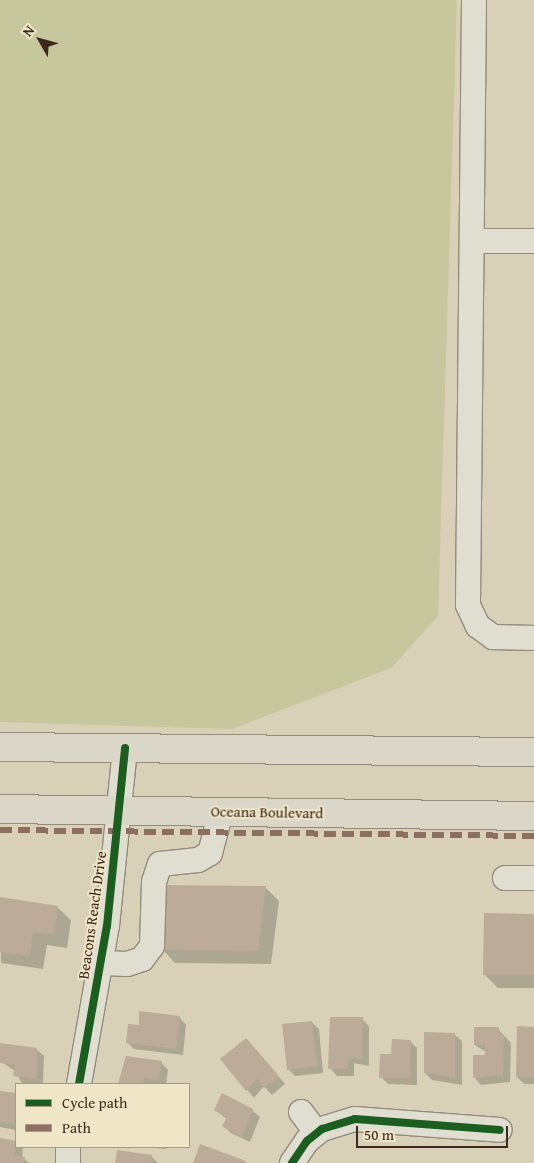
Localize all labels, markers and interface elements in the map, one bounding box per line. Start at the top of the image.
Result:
north arrow [15,15,65,65]
text: N [17,21,39,41]
street label: Oceana Boulevard [211,802,323,822]
street label: Beacons Reach Drive [74,850,110,980]
legend [15,1083,190,1148]
text: Cycle path [62,1092,128,1113]
scale bar [359,1116,512,1148]
text: Path [62,1117,91,1138]
text: 50 m [364,1124,394,1145]

